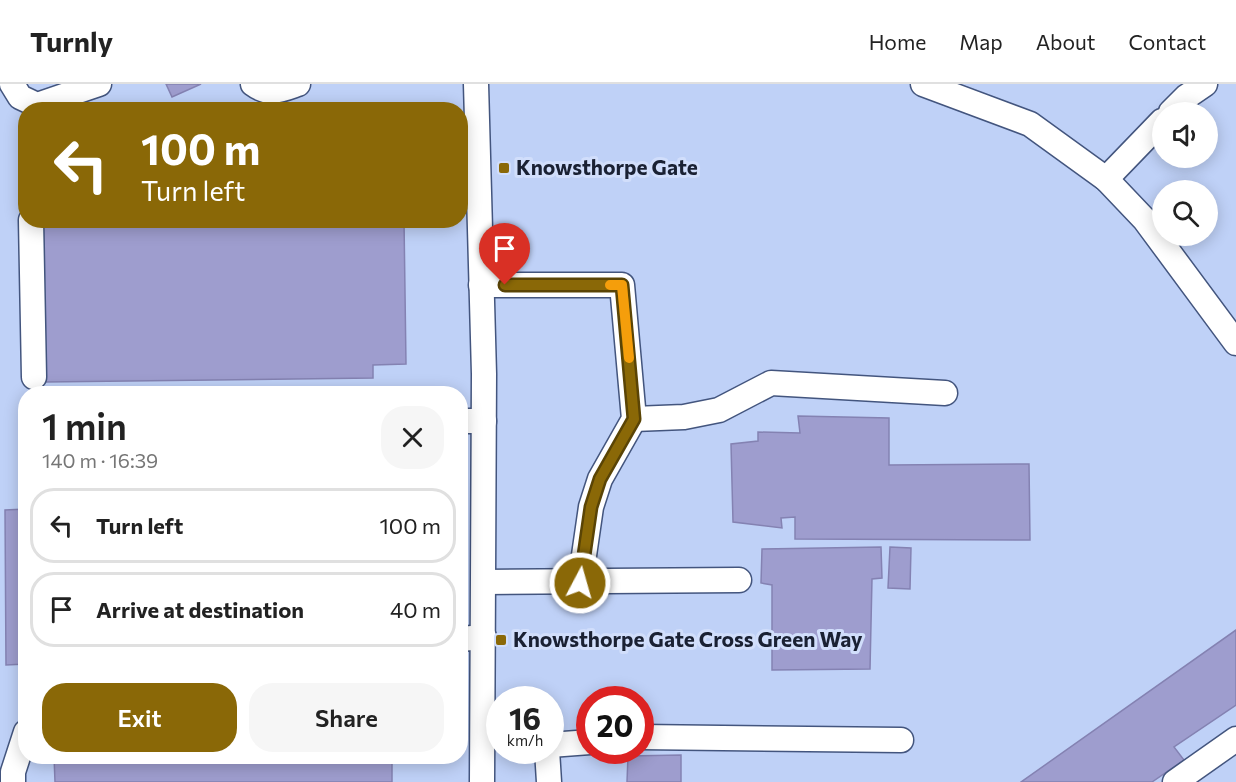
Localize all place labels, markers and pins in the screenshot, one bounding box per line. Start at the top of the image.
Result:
place label: Knowsthorpe Gate [516,154,698,179]
marker: Knowsthorpe Gate [497,161,511,175]
pin [479,223,530,285]
place label: Knowsthorpe Gate Cross Green Way [513,626,863,651]
marker: Knowsthorpe Gate Cross Green Way [494,633,508,647]

